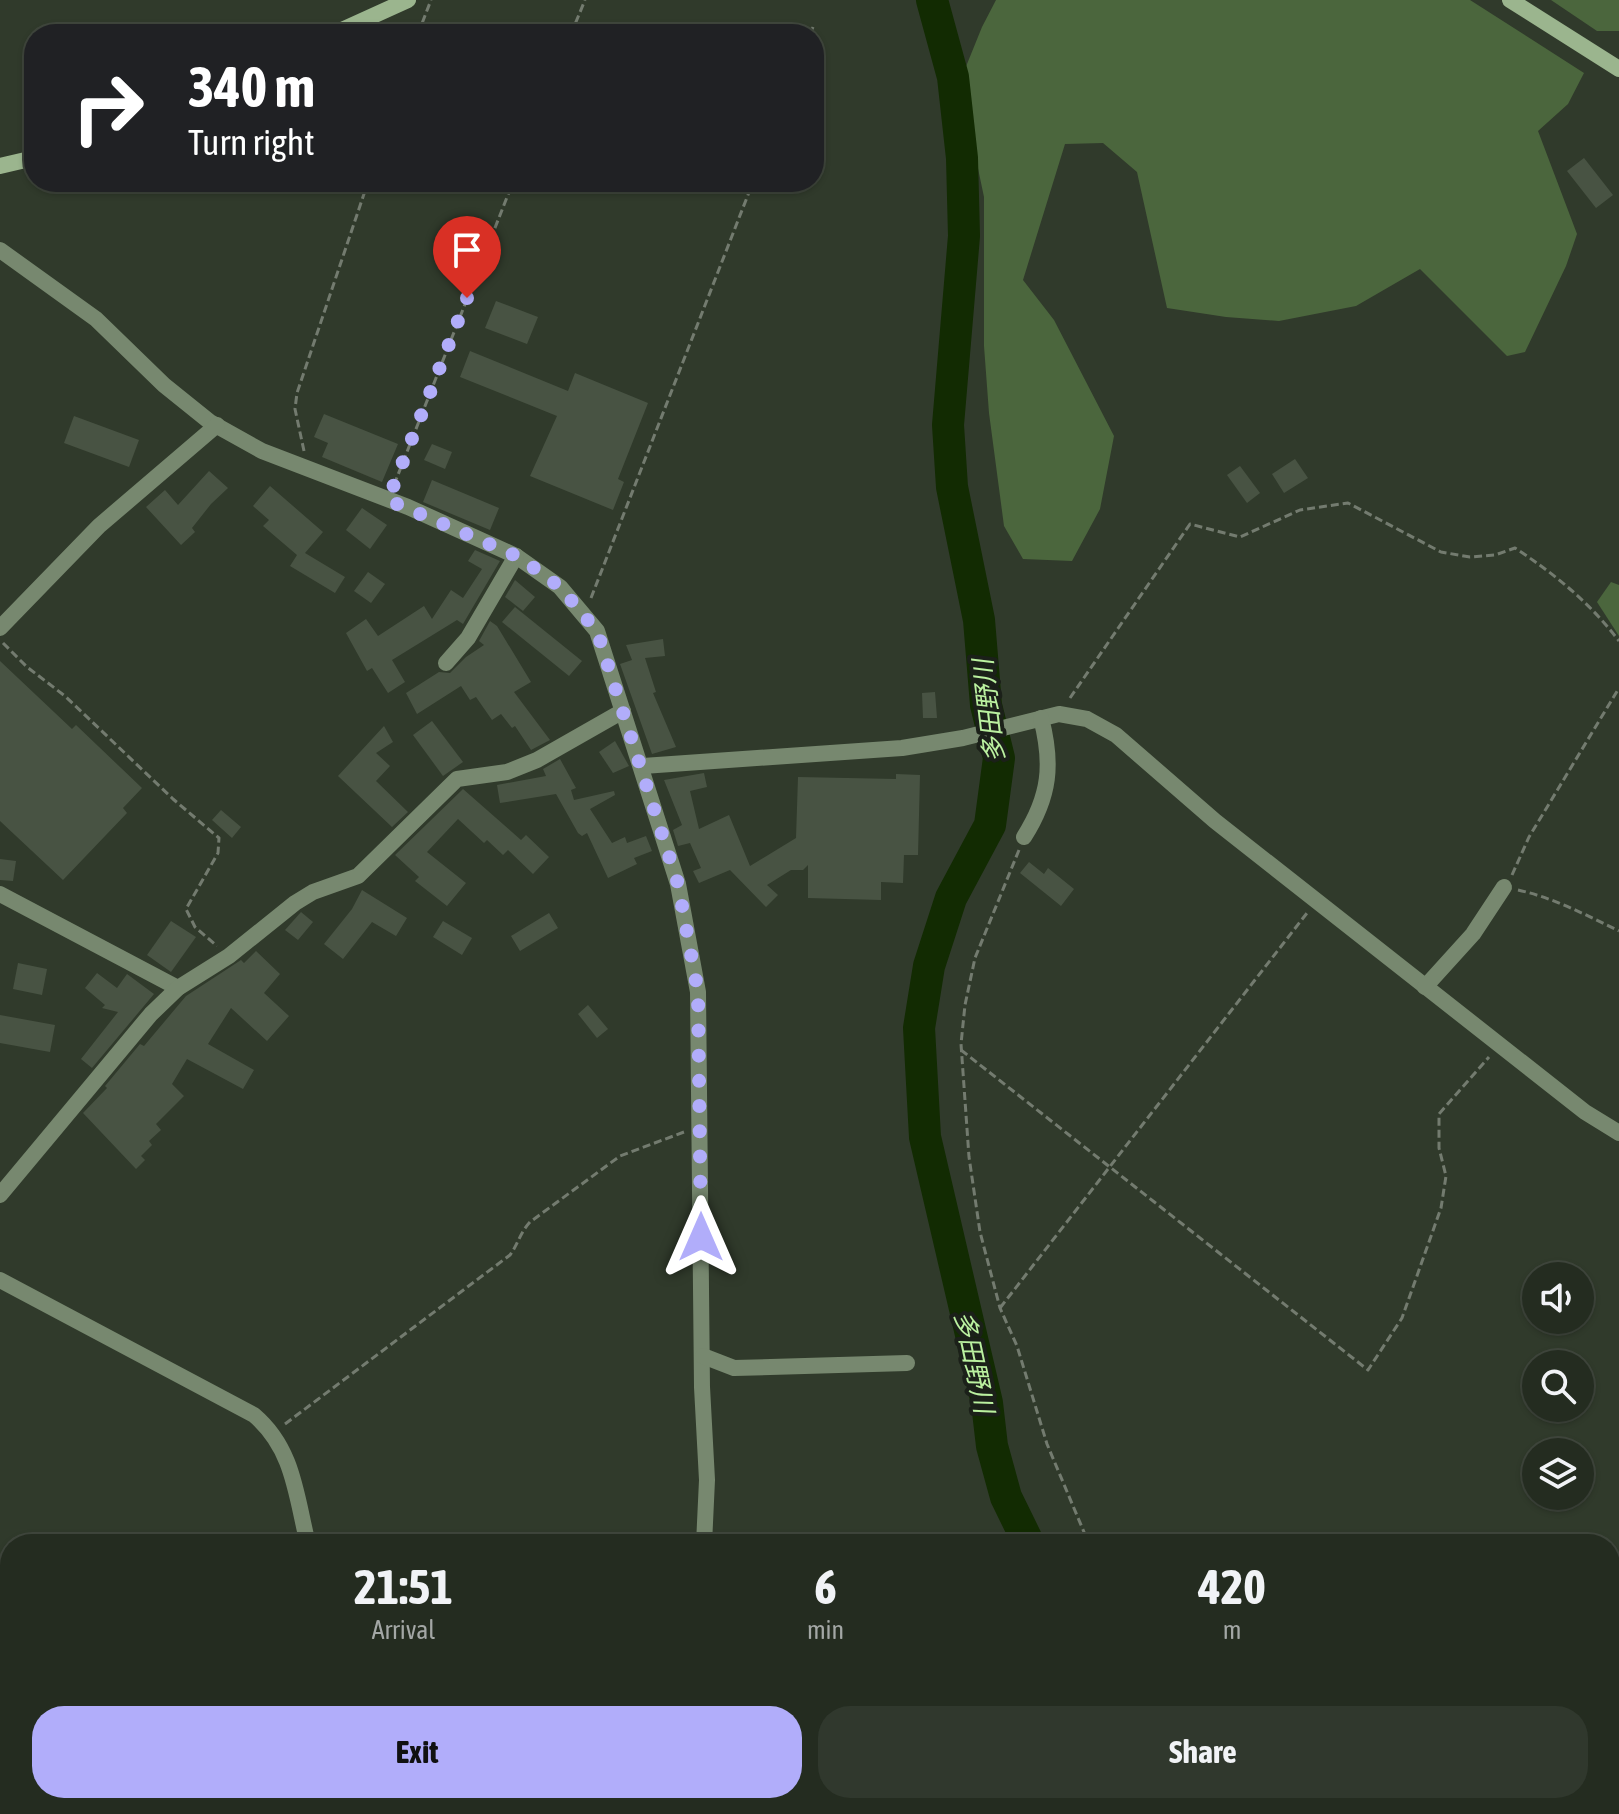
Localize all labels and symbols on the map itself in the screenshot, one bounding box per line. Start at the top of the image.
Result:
pin [433,216,501,298]
water label: 多田野川 [967,655,1010,764]
position arrow [659,1195,743,1279]
water label: 多田野川 [949,1308,1000,1419]

